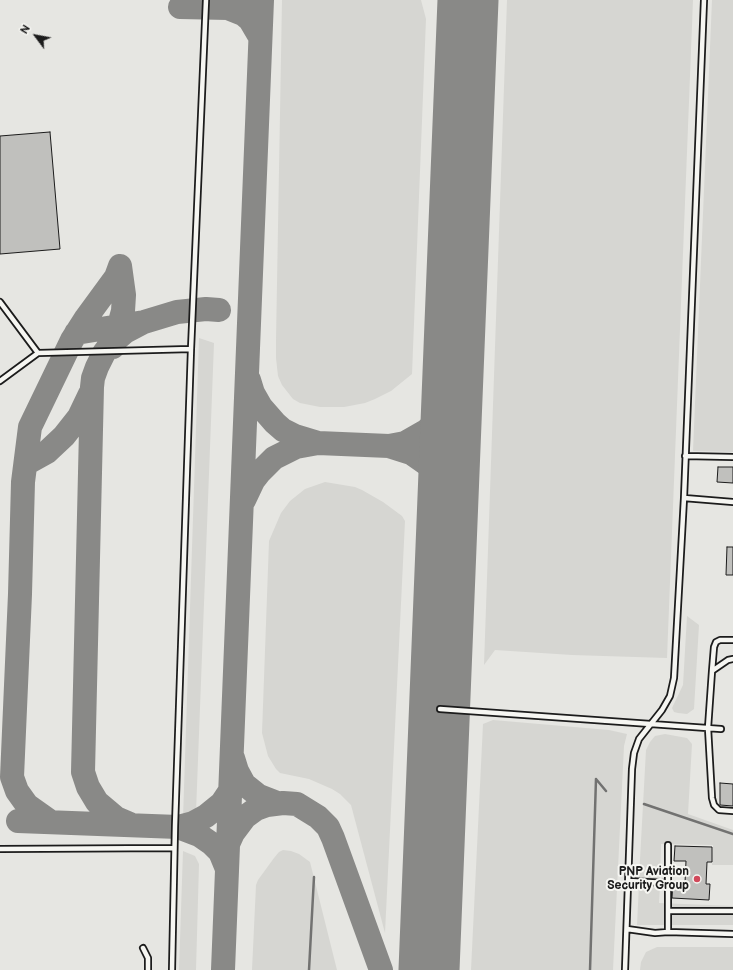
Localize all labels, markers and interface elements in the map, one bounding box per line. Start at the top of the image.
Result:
north arrow [16,16,56,56]
text: N [18,22,33,36]
place label: PNP Aviation Security Group [607,865,689,893]
marker: PNP Aviation Security Group [692,874,702,884]

